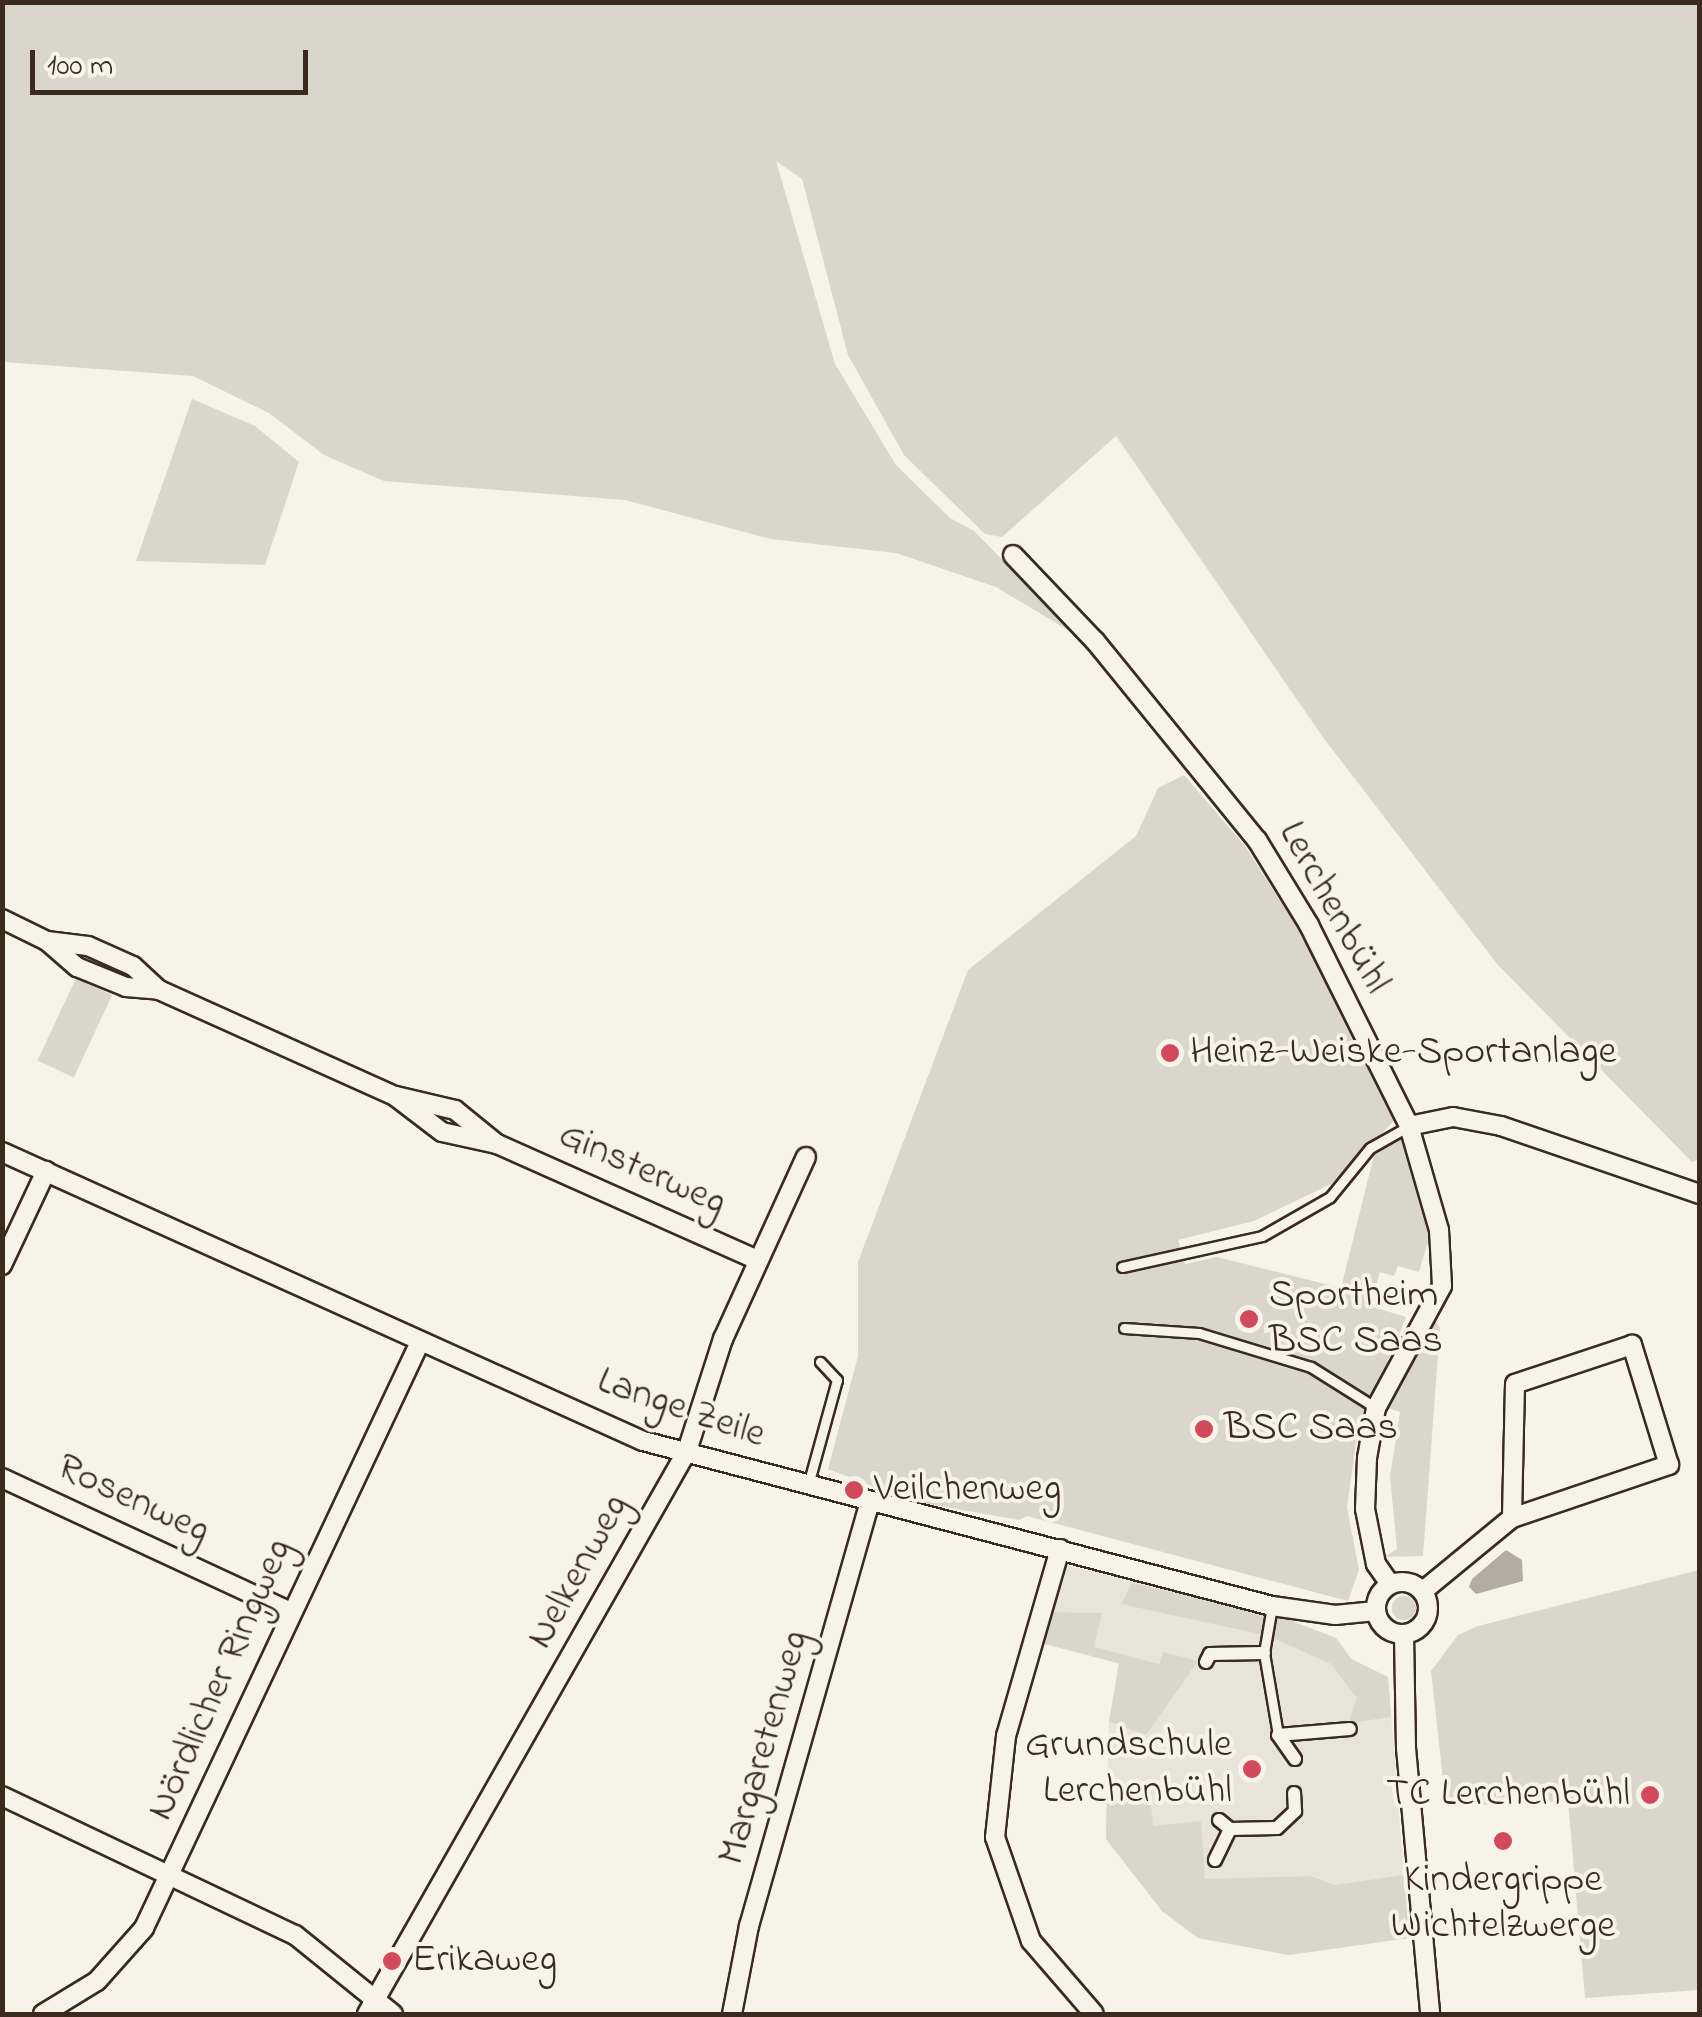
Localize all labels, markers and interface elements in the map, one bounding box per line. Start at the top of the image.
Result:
scale bar [35,30,312,92]
text: 100 m [47,45,113,89]
street label: Lerchenbühl [1266,814,1400,1002]
place label: Heinz-Weiske-Sportanlage [1190,1029,1616,1077]
marker: Heinz-Weiske-Sportanlage [1159,1042,1181,1064]
street label: Ginsterweg [551,1112,733,1228]
place label: Sportheim BSC Saas [1269,1272,1443,1366]
marker: Sportheim BSC Saas [1238,1308,1260,1330]
street label: Lange Zeile [591,1358,771,1460]
place label: BSC Saas [1224,1405,1398,1453]
marker: BSC Saas [1193,1418,1215,1440]
street label: Rosenweg [49,1444,217,1556]
place label: Veilchenweg [874,1466,1061,1514]
marker: Veilchenweg [843,1479,865,1501]
street label: Nelkenweg [517,1486,641,1658]
street label: Nördlicher Ringweg [137,1532,305,1828]
street label: Margaretenweg [709,1625,821,1871]
place label: Grundschule Lerchenbühl [1025,1722,1232,1816]
marker: Grundschule Lerchenbühl [1241,1758,1263,1780]
place label: TC Lerchenbühl [1386,1771,1630,1819]
marker: TC Lerchenbühl [1639,1784,1661,1806]
marker: Kindergrippe Wichtelzwerge [1492,1830,1514,1852]
place label: Kindergrippe Wichtelzwerge [1391,1857,1615,1951]
place label: Erikaweg [412,1937,557,1985]
marker: Erikaweg [381,1950,403,1972]

